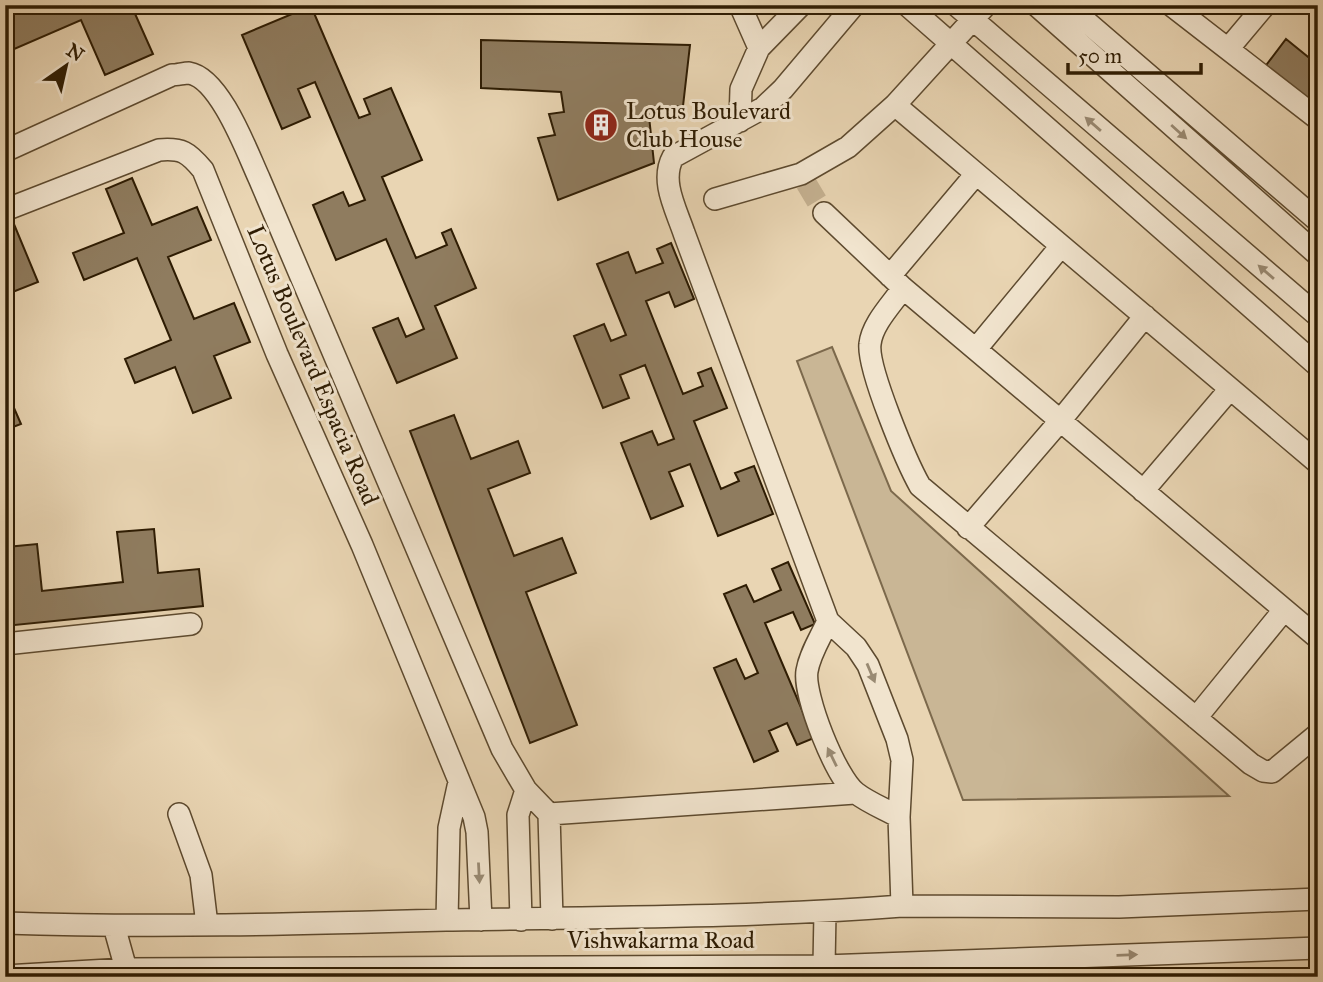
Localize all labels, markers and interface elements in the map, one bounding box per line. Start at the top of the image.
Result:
north arrow [32,32,102,102]
scale bar [1068,32,1200,76]
text: N [62,38,88,66]
text: 50 m [1078,43,1123,69]
place label: Lotus Boulevard Club House [626,96,791,154]
building icon: Lotus Boulevard Club House [582,106,620,144]
one-way arrow [1085,117,1102,132]
one-way arrow [1170,124,1188,140]
street label: Lotus Boulevard Espacia Road [240,220,386,510]
one-way arrow [1257,264,1275,280]
one-way arrow [865,663,877,683]
one-way arrow [826,747,838,767]
one-way arrow [474,863,485,885]
street label: Vishwakarma Road [566,925,755,955]
one-way arrow [1116,949,1138,960]

